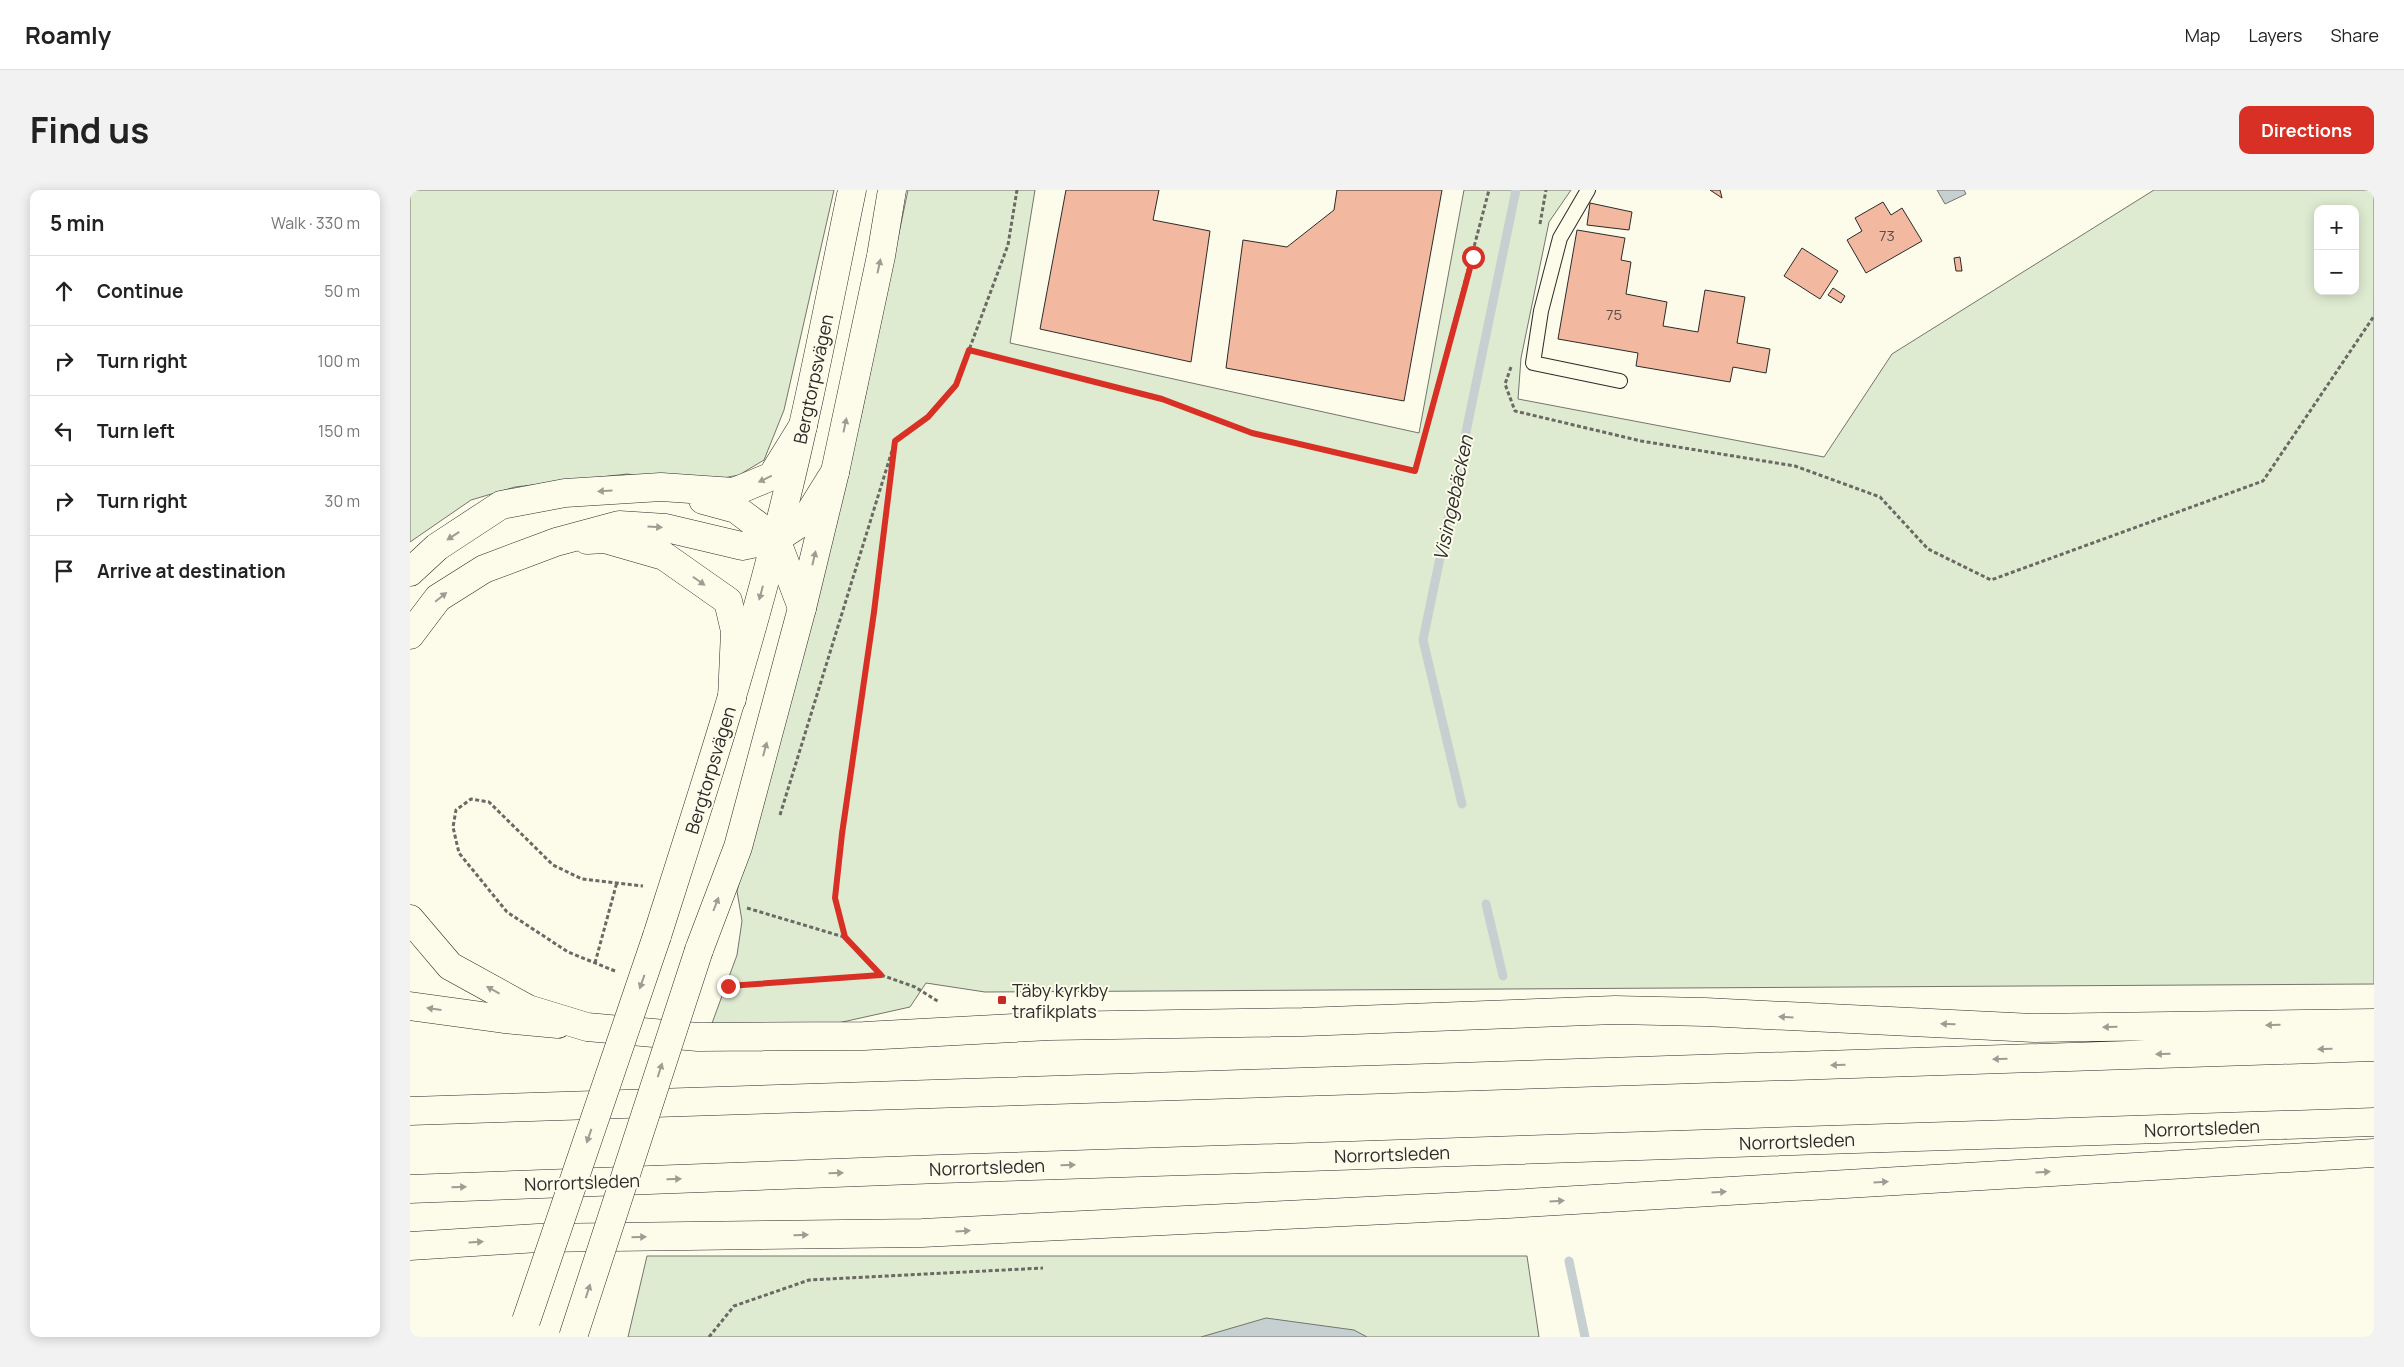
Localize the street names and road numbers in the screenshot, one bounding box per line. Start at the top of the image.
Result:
street label: Bergtorpsvägen [788,312,838,446]
street label: Bergtorpsvägen [679,703,741,837]
street label: Norrortsleden [2144,1114,2260,1142]
street label: Norrortsleden [1739,1127,1855,1155]
street label: Norrortsleden [1334,1140,1450,1168]
street label: Norrortsleden [929,1153,1045,1181]
street label: Norrortsleden [524,1168,640,1196]

